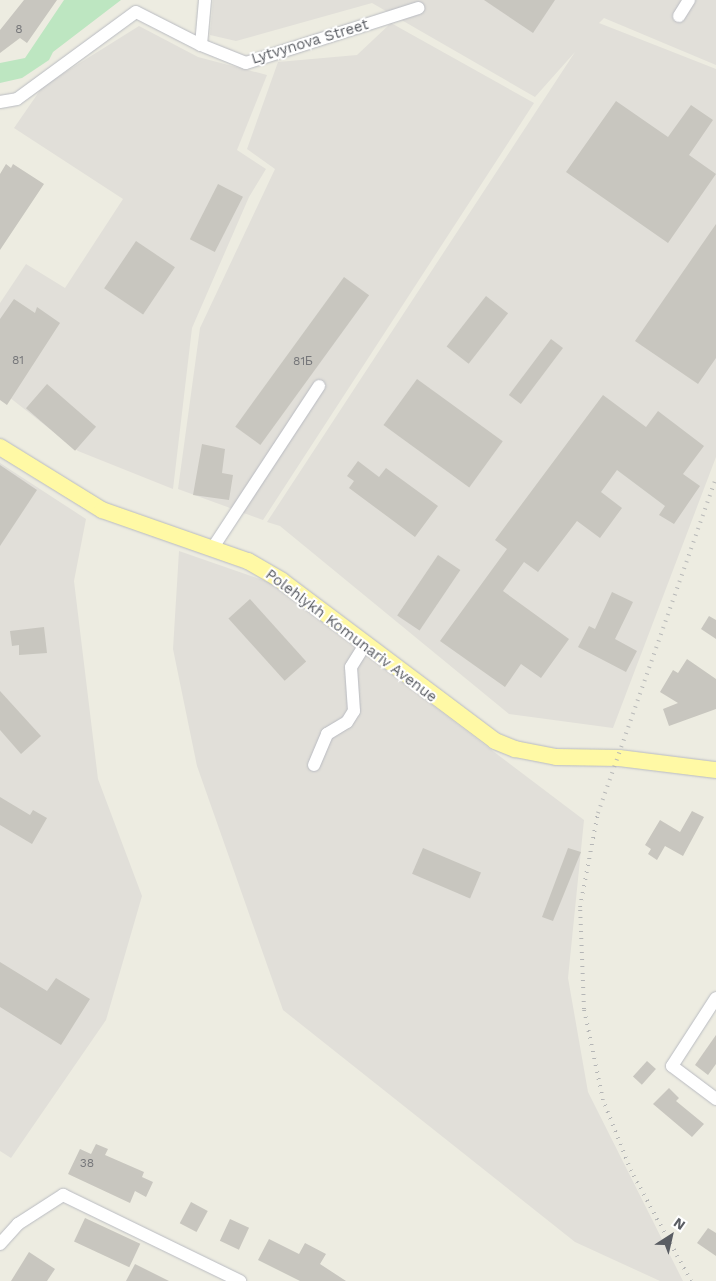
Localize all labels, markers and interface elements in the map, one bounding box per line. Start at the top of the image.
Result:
street label: Lytvynova Street [249,16,371,68]
house number: 8 [15,23,23,37]
house number: 81 [12,354,24,368]
house number: 81Б [293,355,313,369]
street label: Polehlykh Komunariv Avenue [261,565,441,707]
house number: 38 [80,1157,94,1171]
north arrow [646,1211,696,1261]
text: N [671,1214,688,1233]

